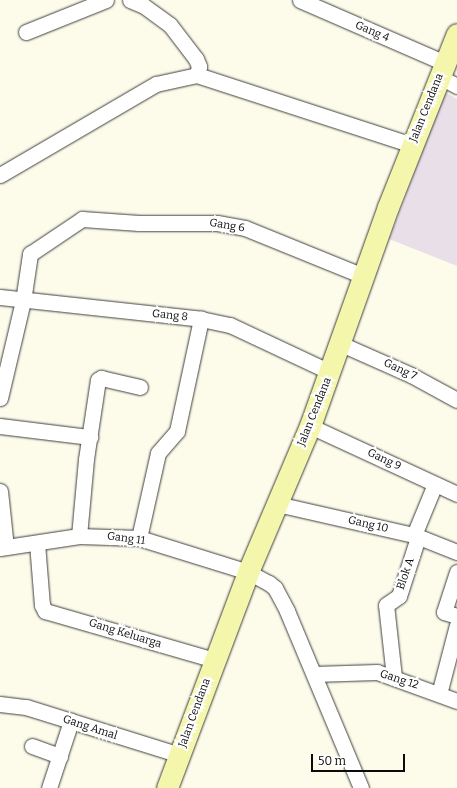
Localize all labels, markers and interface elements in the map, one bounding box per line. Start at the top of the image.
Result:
street label: Gang 4 [353,19,391,45]
street label: Jalan Cendana [407,72,447,144]
street label: Gang 6 [208,217,246,235]
street label: Gang 8 [151,308,189,324]
street label: Gang 7 [381,357,419,383]
street label: Jalan Cendana [295,376,335,448]
street label: Gang 9 [365,446,403,474]
street label: Gang 10 [347,514,389,536]
street label: Gang 11 [106,530,146,548]
street label: Blok A [394,556,418,592]
street label: Gang Keluarga [87,617,163,651]
street label: Gang 12 [378,668,420,692]
street label: Jalan Cendana [176,677,214,749]
street label: Gang Amal [61,713,119,743]
scale bar [313,746,407,772]
text: 50 m [318,754,346,768]

